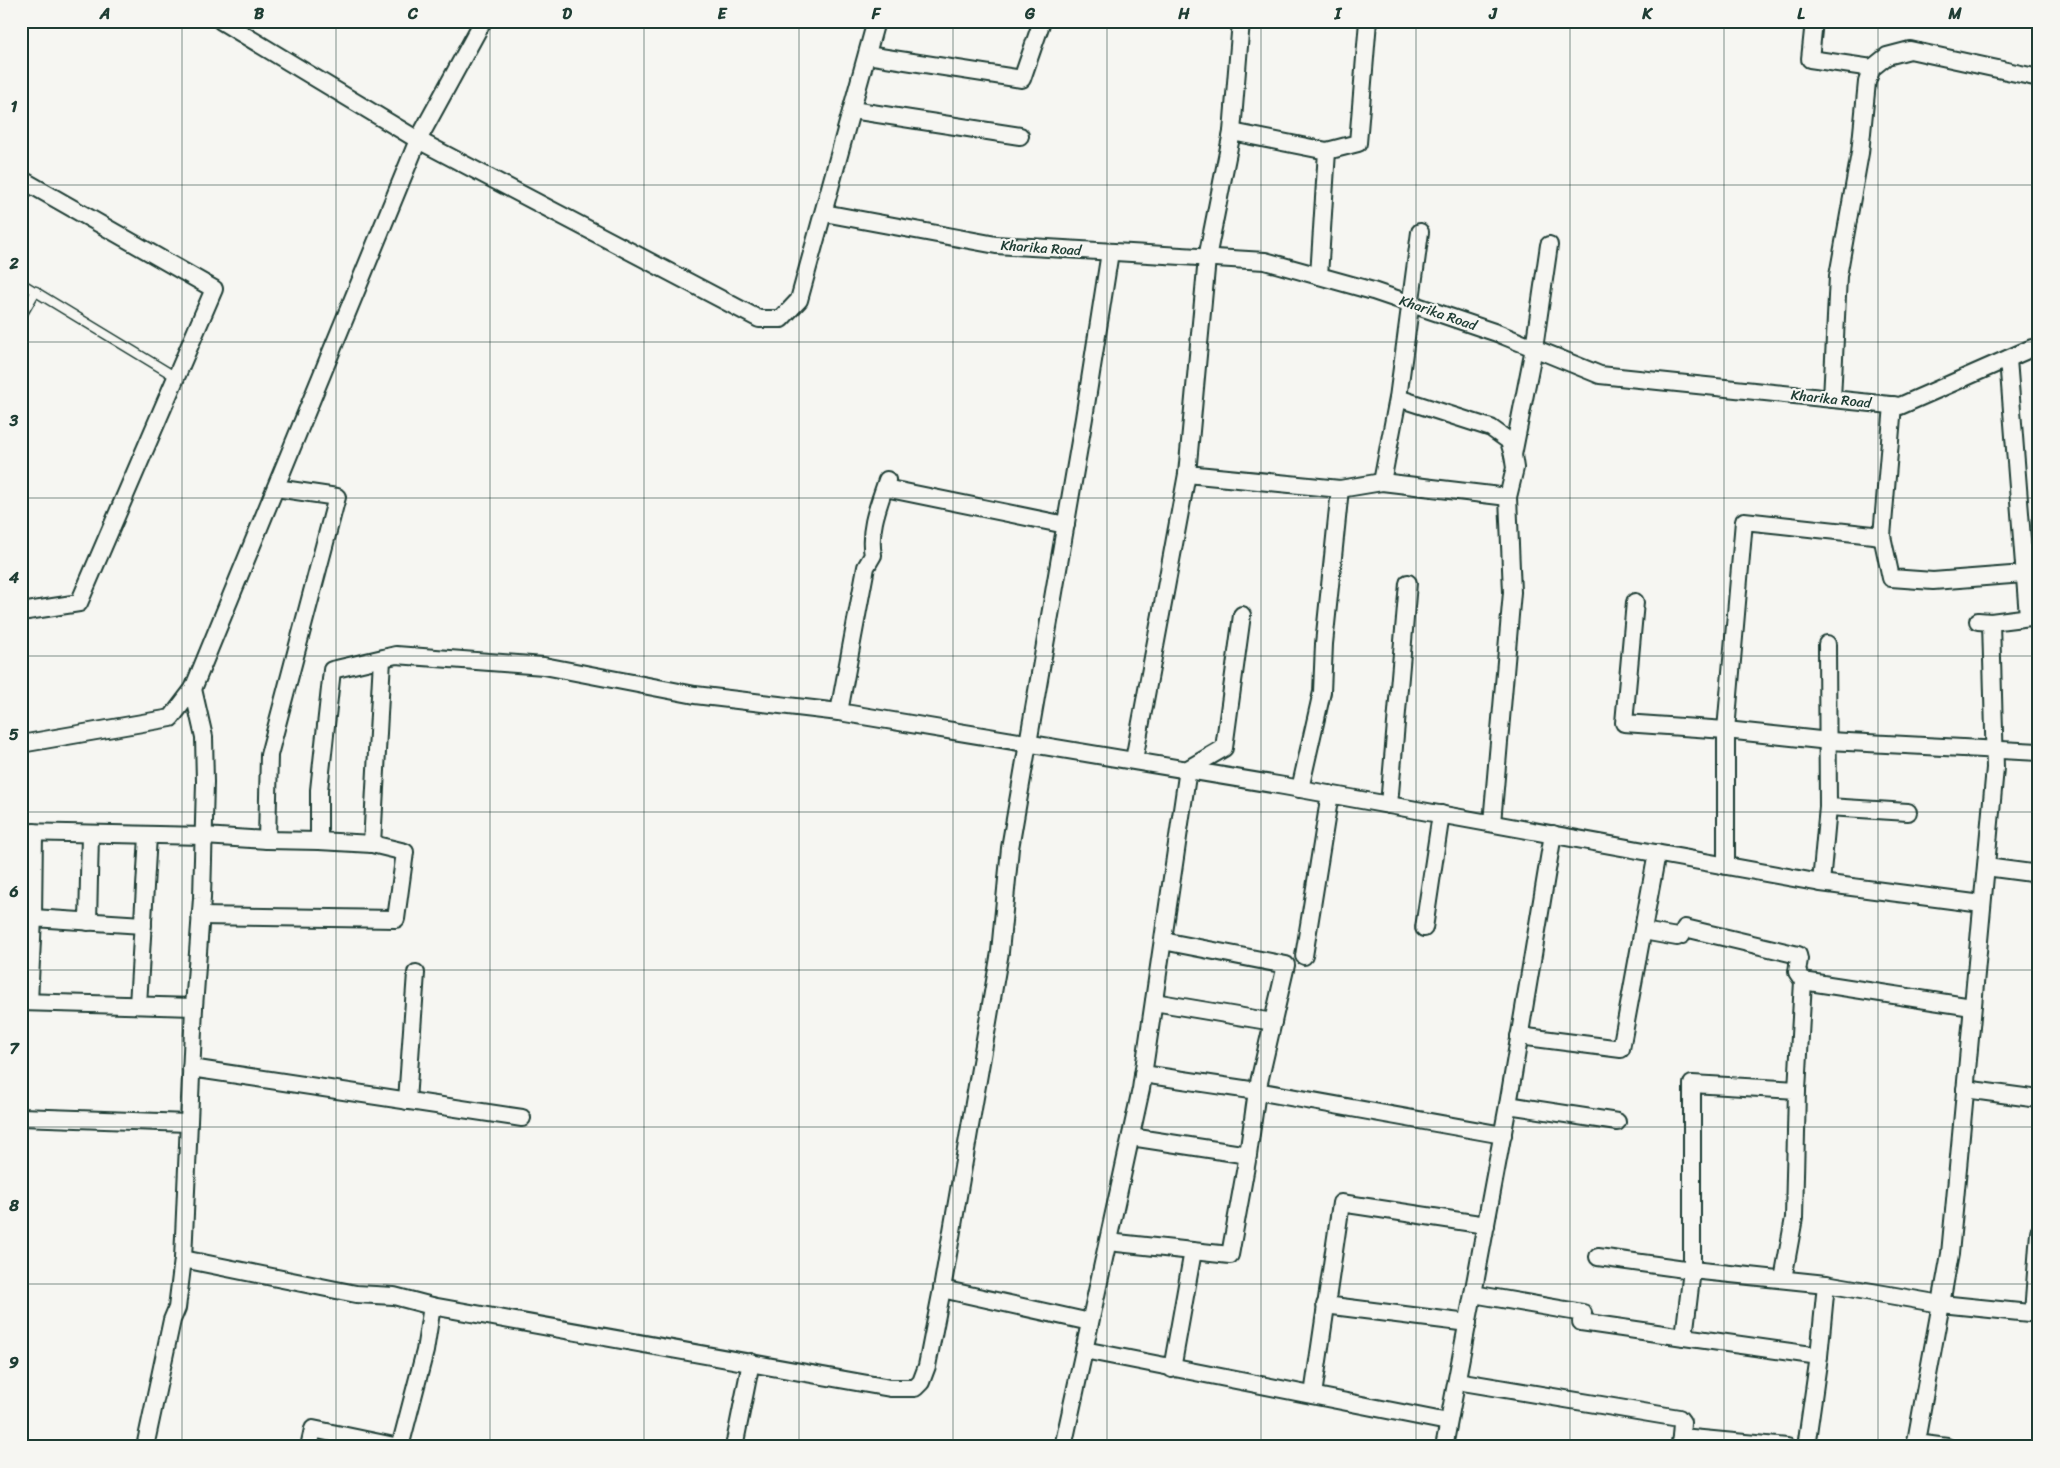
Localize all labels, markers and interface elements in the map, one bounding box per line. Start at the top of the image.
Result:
text: A [99,0,110,28]
text: B [254,0,265,28]
text: C [407,0,419,28]
text: D [562,0,572,28]
text: E [718,0,728,28]
text: F [871,0,882,28]
text: G [1024,0,1036,28]
text: H [1177,0,1190,28]
text: I [1334,0,1343,28]
text: J [1488,0,1498,28]
text: K [1641,0,1653,28]
text: L [1797,0,1805,28]
text: M [1947,0,1962,28]
text: 1 [11,92,18,121]
street label: Kharika Road [1000,233,1084,263]
text: 2 [8,249,19,278]
street label: Kharika Road [1396,288,1482,338]
street label: Kharika Road [1790,382,1874,416]
text: 3 [9,406,19,435]
text: 4 [8,563,19,592]
text: 5 [9,720,19,749]
text: 6 [8,877,19,906]
text: 7 [9,1034,20,1063]
text: 8 [8,1191,19,1220]
text: 9 [9,1348,19,1377]

